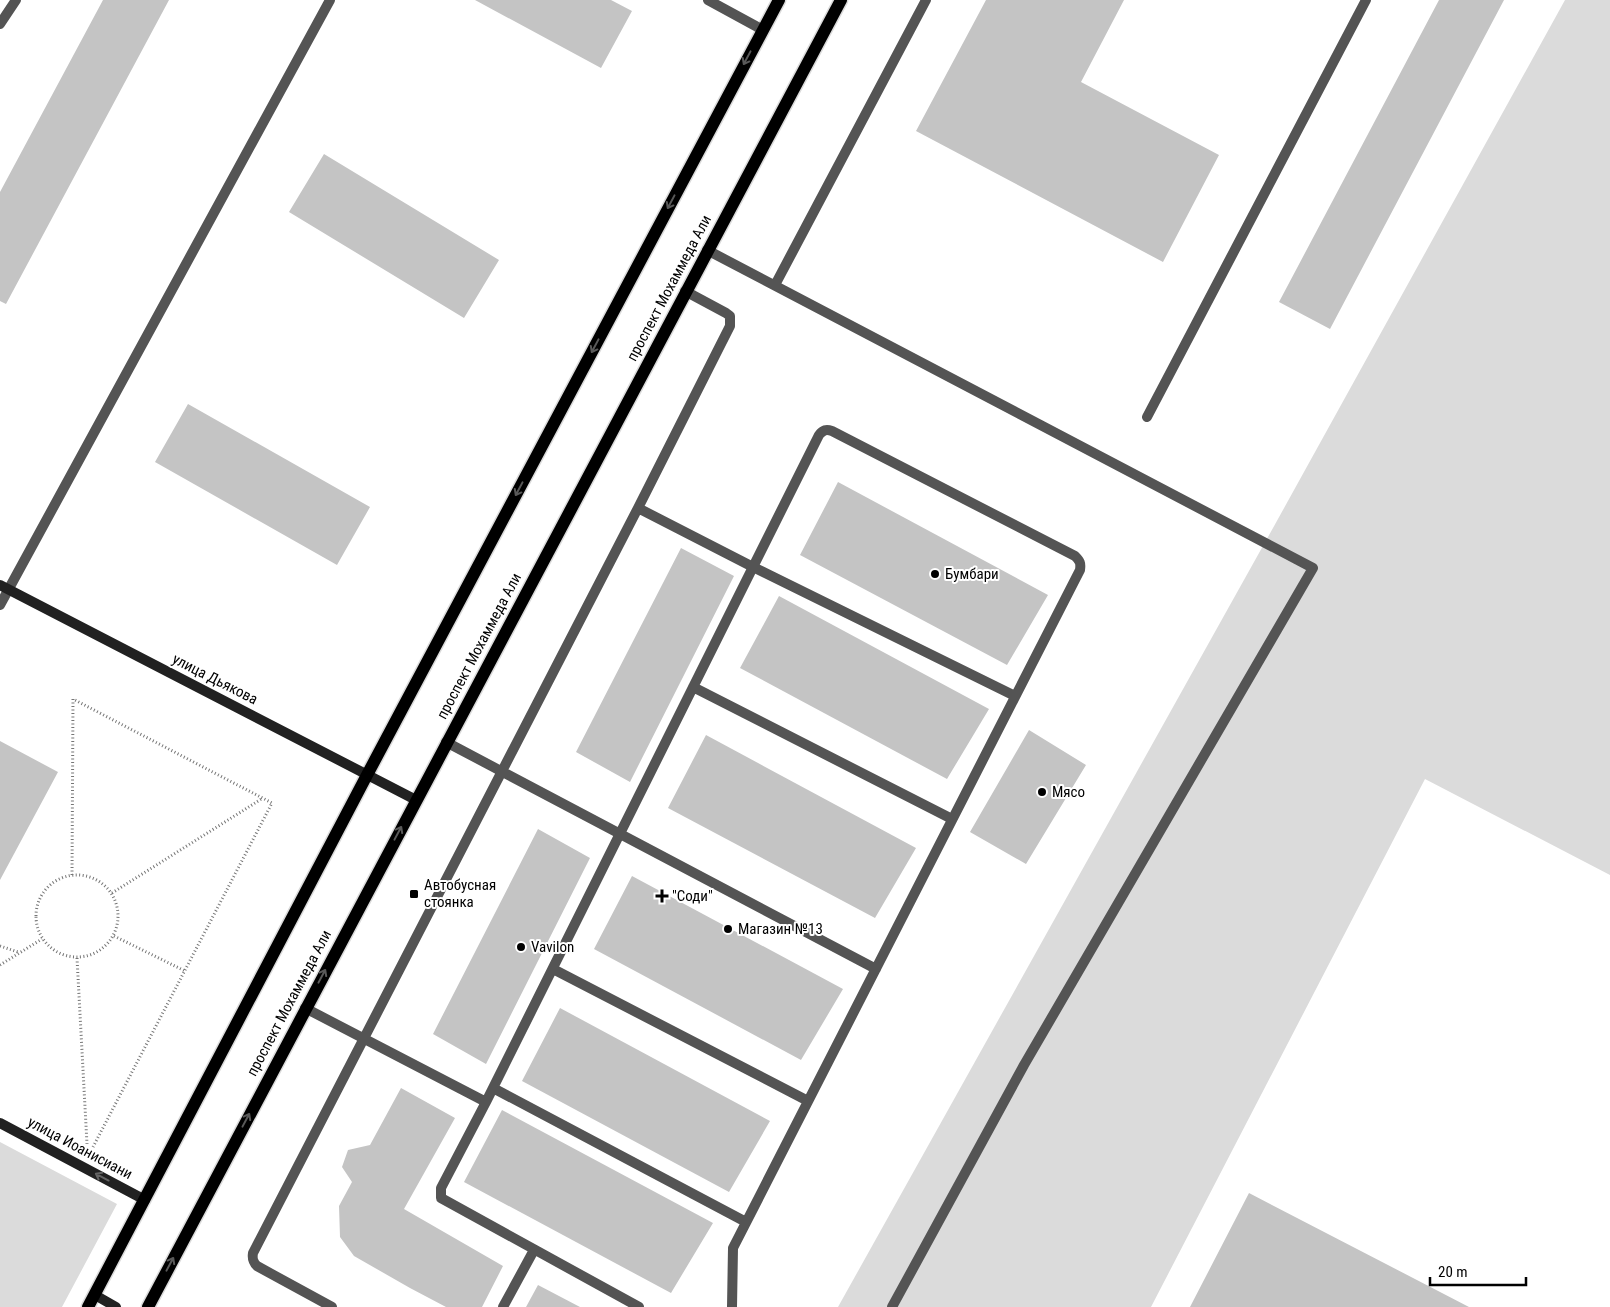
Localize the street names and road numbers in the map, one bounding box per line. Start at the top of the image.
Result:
street label: проспект Мохаммеда Али [623,212,715,364]
street label: проспект Мохаммеда Али [433,570,525,722]
street label: улица Дьякова [169,650,261,708]
street label: проспект Мохаммеда Али [243,927,335,1079]
street label: улица Иоанисиани [25,1113,135,1183]

